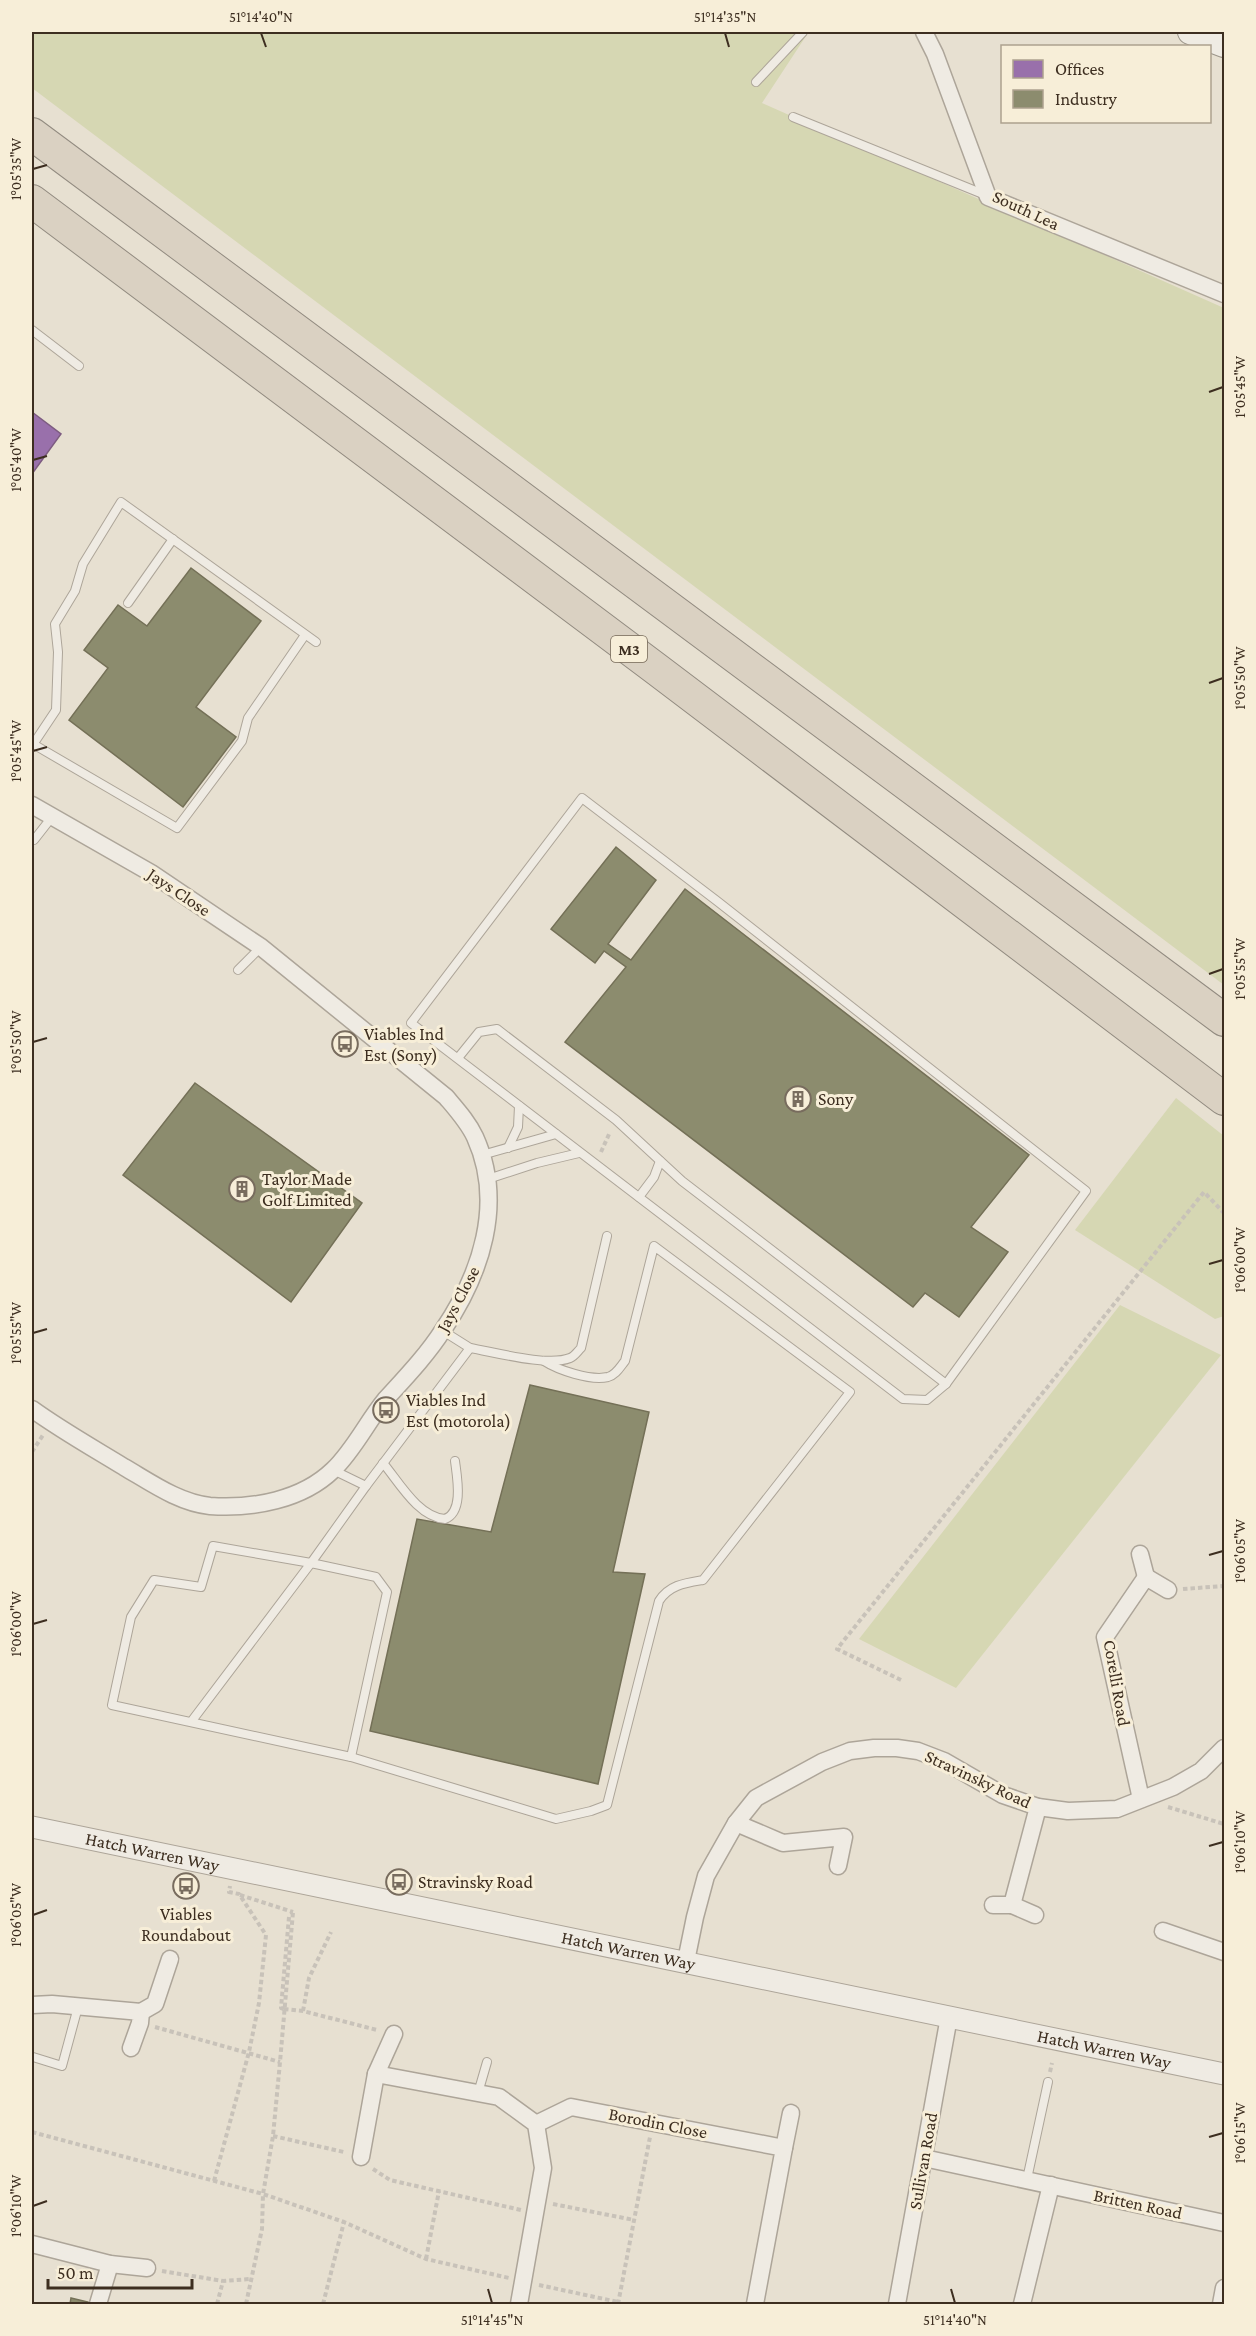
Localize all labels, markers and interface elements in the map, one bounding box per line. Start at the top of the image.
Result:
text: 51°14'40"N [229,9,293,25]
text: 51°14'35"N [694,9,756,25]
legend [1001,45,1211,123]
text: Offices [1055,59,1104,79]
text: Industry [1055,89,1118,109]
text: 1°05'35"W [8,138,24,200]
street label: South Lea [990,186,1062,234]
text: 1°05'45"W [1232,356,1248,418]
text: 1°05'40"W [8,428,24,492]
road number: M3 [611,636,647,662]
text: 1°05'50"W [1232,646,1248,710]
text: 1°05'45"W [8,720,24,782]
street label: Jays Close [142,863,214,920]
text: 1°05'55"W [1232,938,1248,1000]
text: 1°05'50"W [8,1010,24,1074]
place label: Viables Ind Est (Sony) [364,1024,444,1066]
bus stop icon: Viables Ind Est (Sony) [330,1029,360,1059]
building icon: Sony [783,1084,813,1114]
place label: Sony [818,1089,854,1109]
place label: Taylor Made Golf Limited [262,1169,352,1210]
building icon: Taylor Made Golf Limited [227,1174,257,1204]
text: 1°06'00"W [1232,1227,1248,1293]
street label: Jays Close [431,1263,484,1337]
text: 1°05'55"W [8,1302,24,1364]
place label: Viables Ind Est (motorola) [406,1390,511,1432]
bus stop icon: Viables Ind Est (motorola) [371,1395,401,1425]
text: 1°06'05"W [1232,1519,1248,1583]
text: 1°06'00"W [8,1591,24,1657]
street label: Corelli Road [1100,1638,1135,1728]
street label: Stravinsky Road [922,1746,1035,1813]
text: 1°06'10"W [1232,1811,1248,1873]
street label: Hatch Warren Way [84,1828,222,1876]
bus stop icon: Stravinsky Road [384,1867,414,1897]
bus stop icon: Viables Roundabout [171,1871,201,1901]
place label: Stravinsky Road [418,1872,533,1892]
text: 1°06'05"W [8,1883,24,1947]
place label: Viables Roundabout [141,1904,232,1945]
street label: Hatch Warren Way [560,1927,698,1974]
street label: Hatch Warren Way [1036,2026,1174,2073]
text: 1°06'15"W [1232,2102,1248,2164]
street label: Borodin Close [607,2104,709,2142]
street label: Sullivan Road [905,2110,941,2211]
text: 1°06'10"W [8,2175,24,2237]
street label: Britten Road [1092,2185,1185,2223]
scale bar [48,2252,192,2290]
text: 50 m [57,2263,94,2283]
text: 51°14'45"N [461,2312,523,2328]
text: 51°14'40"N [923,2312,987,2328]

